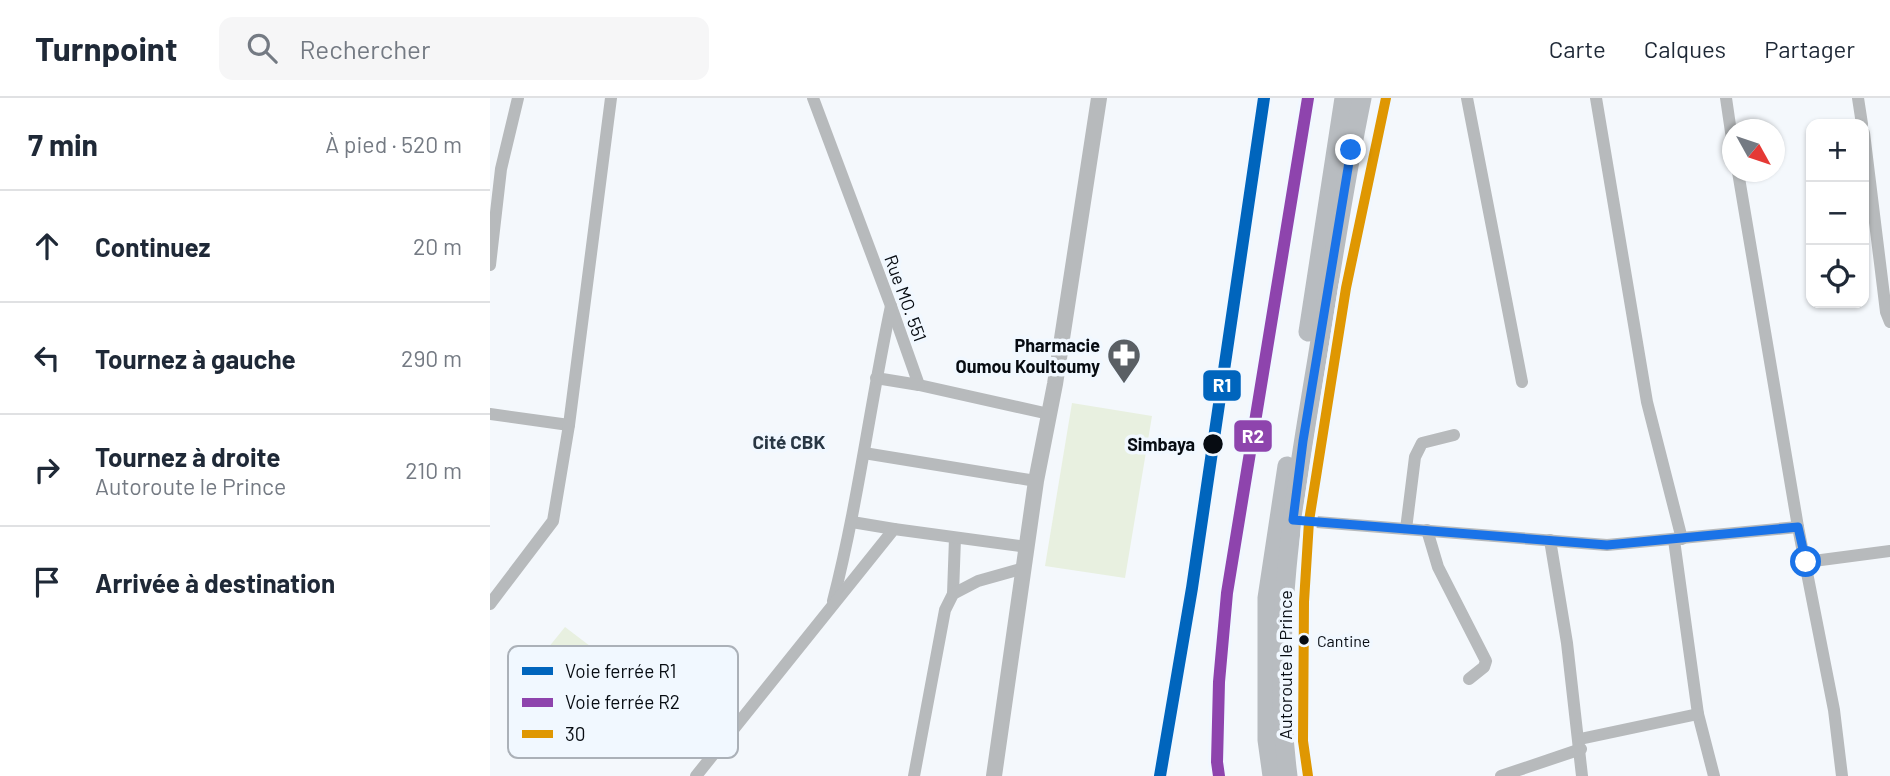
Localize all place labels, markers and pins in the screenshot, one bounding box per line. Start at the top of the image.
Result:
place label: Pharmacie Oumou Koultoumy [955,334,1100,377]
pharmacy icon: Pharmacie Oumou Koultoumy [1105,336,1143,385]
marker: Simbaya [1201,432,1225,456]
place label: Simbaya [1127,433,1195,455]
place label: Cantine [1317,631,1370,650]
marker: Cantine [1297,633,1311,647]

